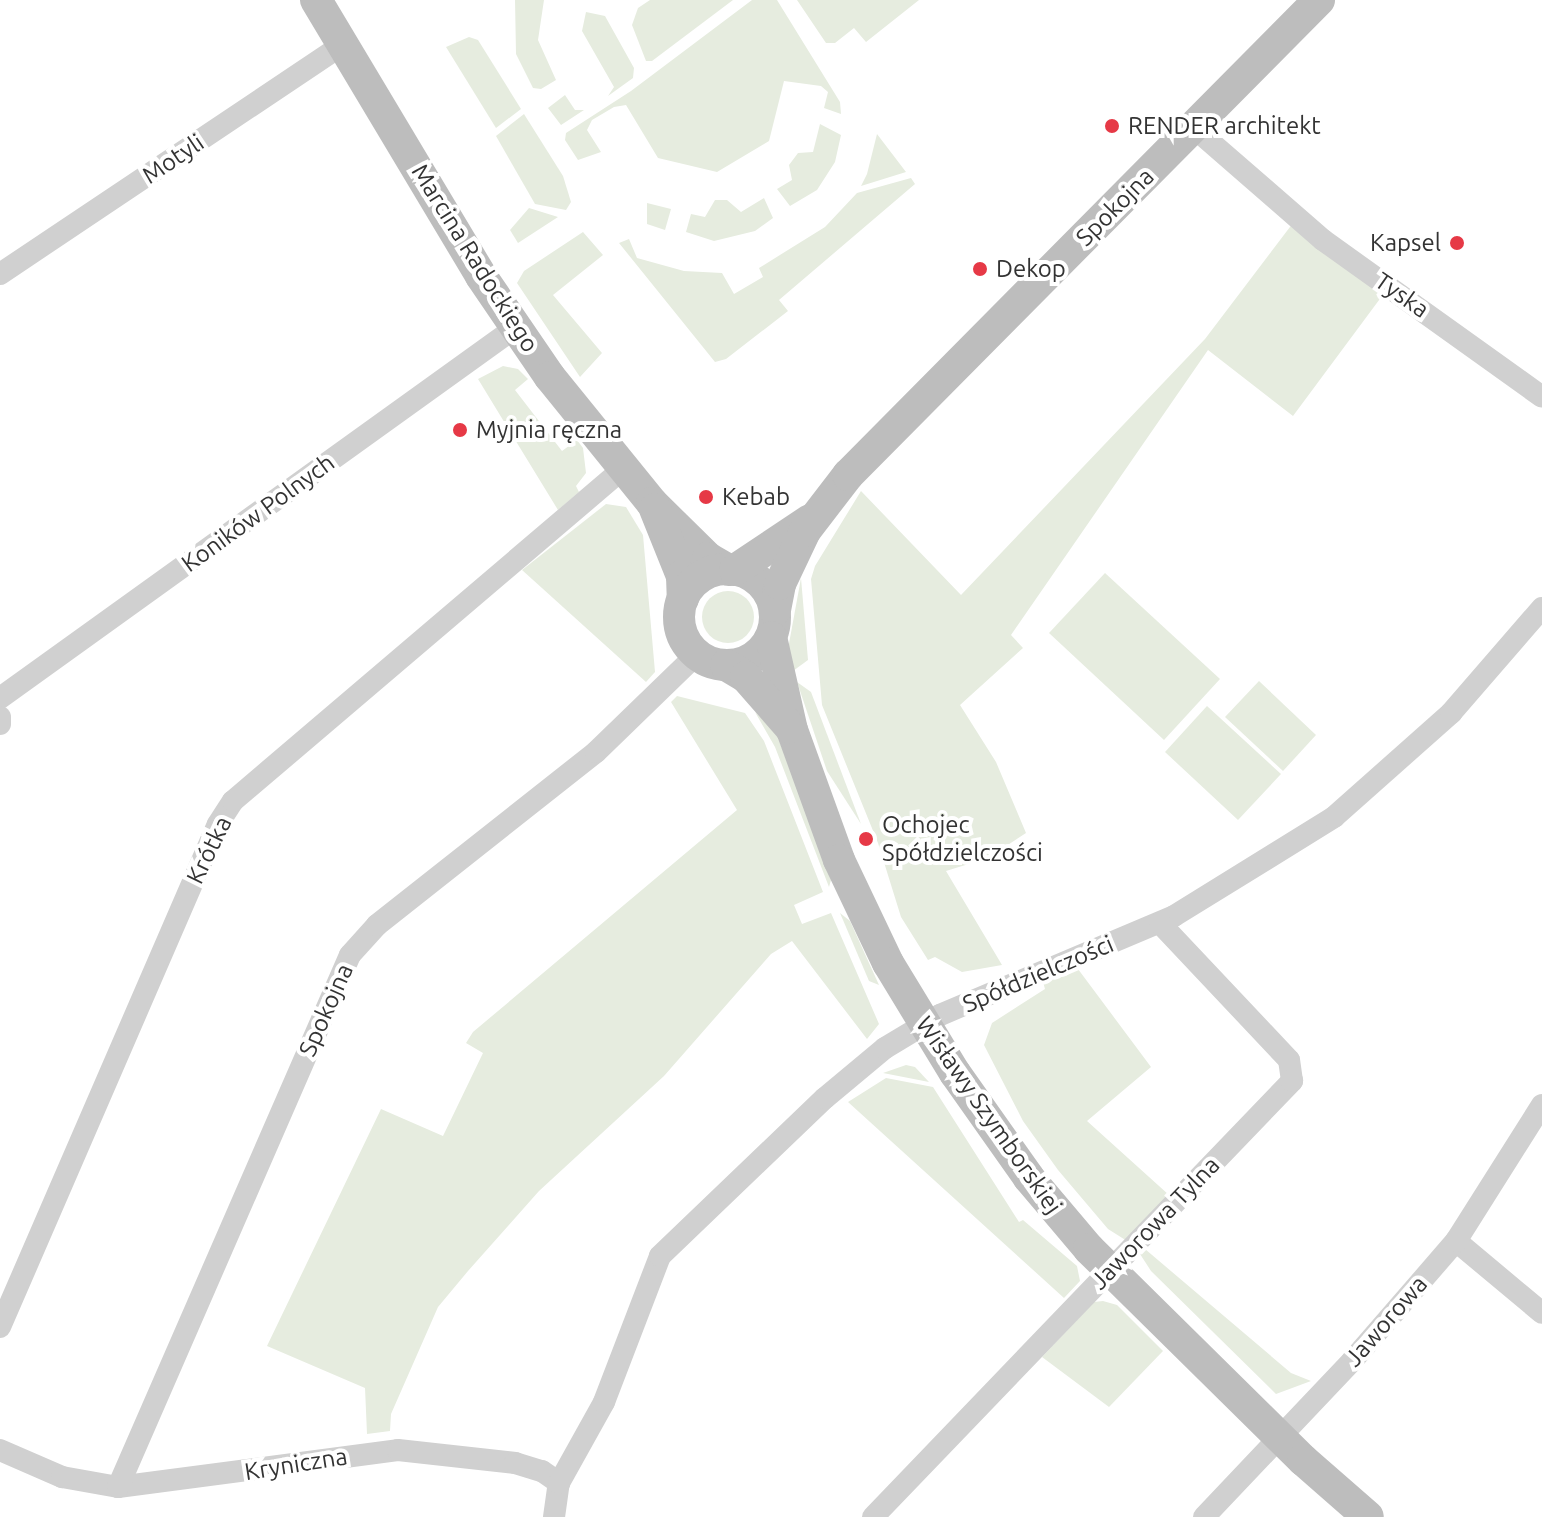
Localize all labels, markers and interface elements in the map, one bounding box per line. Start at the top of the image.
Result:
place label: RENDER architekt [1128,112,1321,140]
marker: RENDER architekt [1103,117,1121,135]
street label: Motyli [137,128,209,190]
street label: Marcina Radockiego [405,159,545,357]
street label: Spokojna [1070,162,1160,252]
place label: Kapsel [1370,229,1441,257]
marker: Kapsel [1448,234,1466,252]
place label: Dekop [996,255,1066,283]
marker: Dekop [971,260,989,278]
street label: Tyska [1369,266,1435,324]
place label: Myjnia ręczna [476,416,622,444]
marker: Myjnia ręczna [451,421,469,439]
street label: Koników Polnych [176,448,340,578]
place label: Kebab [722,483,790,511]
marker: Kebab [697,488,715,506]
place label: Ochojec Spółdzielczości [882,811,1043,867]
street label: Krótka [180,812,238,888]
marker: Ochojec Spółdzielczości [857,830,875,848]
street label: Spółdzielczości [958,929,1118,1019]
street label: Spokojna [293,959,359,1061]
street label: Wisławy Szymborskiej [910,1011,1068,1219]
street label: Jaworowa Tylna [1085,1151,1225,1295]
street label: Jaworowa [1339,1270,1433,1372]
street label: Kryniczna [243,1442,349,1486]

